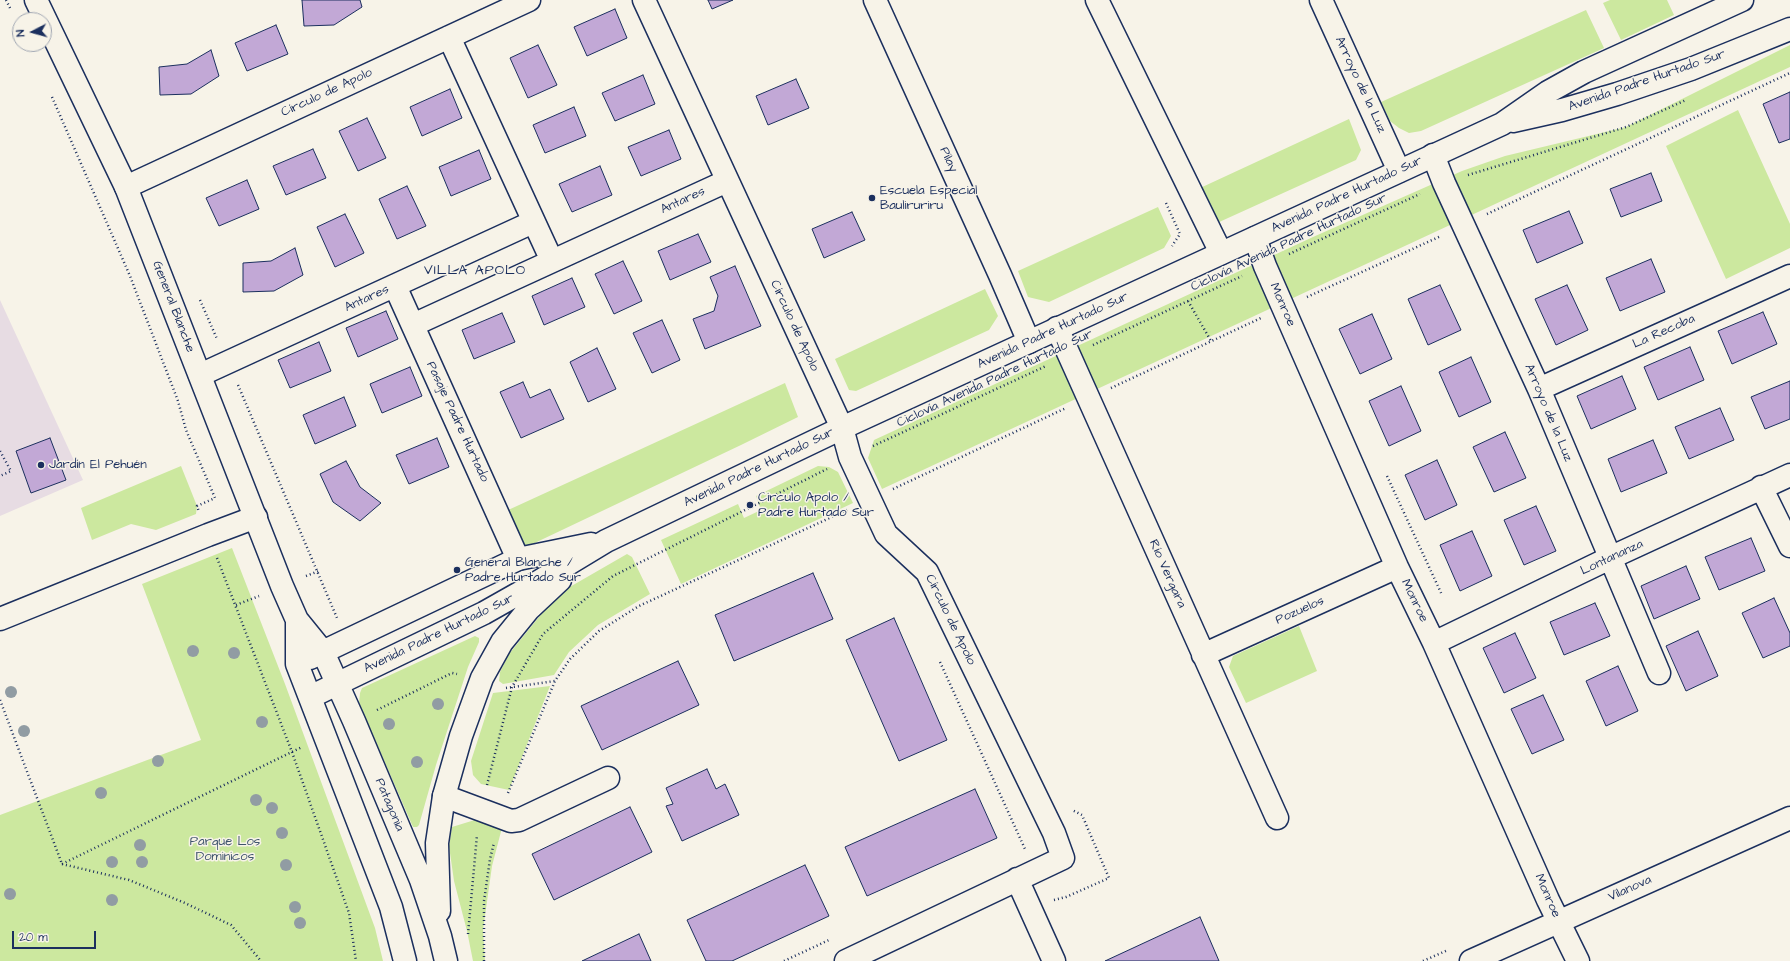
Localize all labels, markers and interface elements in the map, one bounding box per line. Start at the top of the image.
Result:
north arrow [12,12,52,52]
text: N [13,29,28,37]
street label: Arroyo de la Luz [1331,34,1389,136]
street label: Avenida Padre Hurtado Sur [1567,47,1727,115]
street label: Círculo de Apolo [279,65,375,121]
street label: Pilay [935,145,961,175]
street label: Avenida Padre Hurtado Sur [1269,153,1425,237]
place label: Escuela Especial Bauliruriru [880,183,977,214]
street label: Antares [658,184,708,218]
street label: Ciclovía Avenida Padre Hurtado Sur [1189,191,1389,295]
marker: Escuela Especial Bauliruriru [867,193,877,203]
street label: General Blanche [148,259,198,355]
district label: VILLA APOLO [424,263,526,279]
street label: Círculo de Apolo [766,278,822,374]
street label: Monroe [1266,281,1298,329]
street label: Antares [342,282,392,316]
street label: Avenida Padre Hurtado Sur [975,289,1131,373]
street label: La Recoba [1630,311,1698,353]
street label: Ciclovía Avenida Padre Hurtado Sur [895,327,1095,431]
street label: Pasaje Padre Hurtado [422,359,492,485]
street label: Arroyo de la Luz [1520,362,1576,464]
street label: Avenida Padre Hurtado Sur [681,425,837,511]
place label: Jardín El Pehuén [49,457,147,473]
marker: Jardín El Pehuén [36,460,46,470]
place label: Circulo Apolo / Padre Hurtado Sur [758,490,874,521]
marker: Circulo Apolo / Padre Hurtado Sur [745,500,755,510]
street label: Río Vergara [1145,537,1189,611]
street label: Lontananza [1578,537,1646,579]
place label: General Blanche / Padre Hurtado Sur [465,555,581,586]
marker: General Blanche / Padre Hurtado Sur [452,565,462,575]
street label: Círculo de Apolo [921,572,979,668]
street label: Monroe [1397,577,1431,625]
street label: Avenida Padre Hurtado Sur [361,591,517,677]
street label: Pozuelos [1273,593,1327,629]
street label: Patagonia [371,776,407,834]
park label: Parque Los Dominicos [190,834,260,865]
street label: Monroe [1531,872,1563,920]
street label: Vilanova [1606,873,1654,905]
scale bar [14,923,98,949]
text: 20 m [19,929,48,946]

